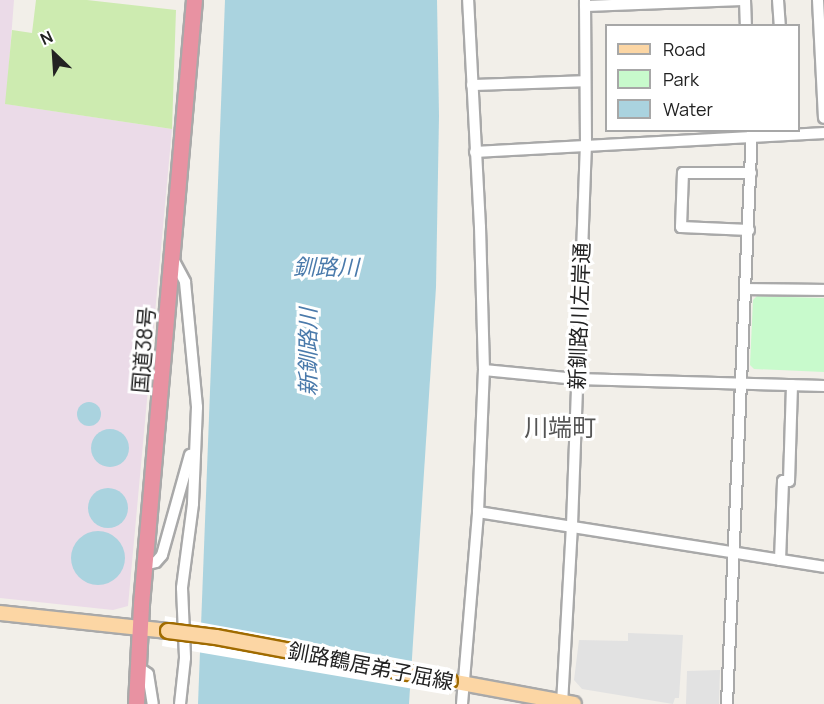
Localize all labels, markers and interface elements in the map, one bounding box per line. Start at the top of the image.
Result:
north arrow [24,24,84,84]
legend [605,24,800,132]
text: N [37,25,56,50]
text: Road [663,37,706,61]
text: Park [663,67,699,91]
text: Water [663,97,713,121]
street label: 新釧路川左岸通 [564,242,594,390]
water label: 釧路川 [293,255,359,281]
street label: 国道38号 [127,306,159,394]
water label: 新釧路川 [296,308,322,396]
district label: 川端町 [524,413,596,441]
street label: 釧路鶴居弟子屈線 [286,638,456,694]

